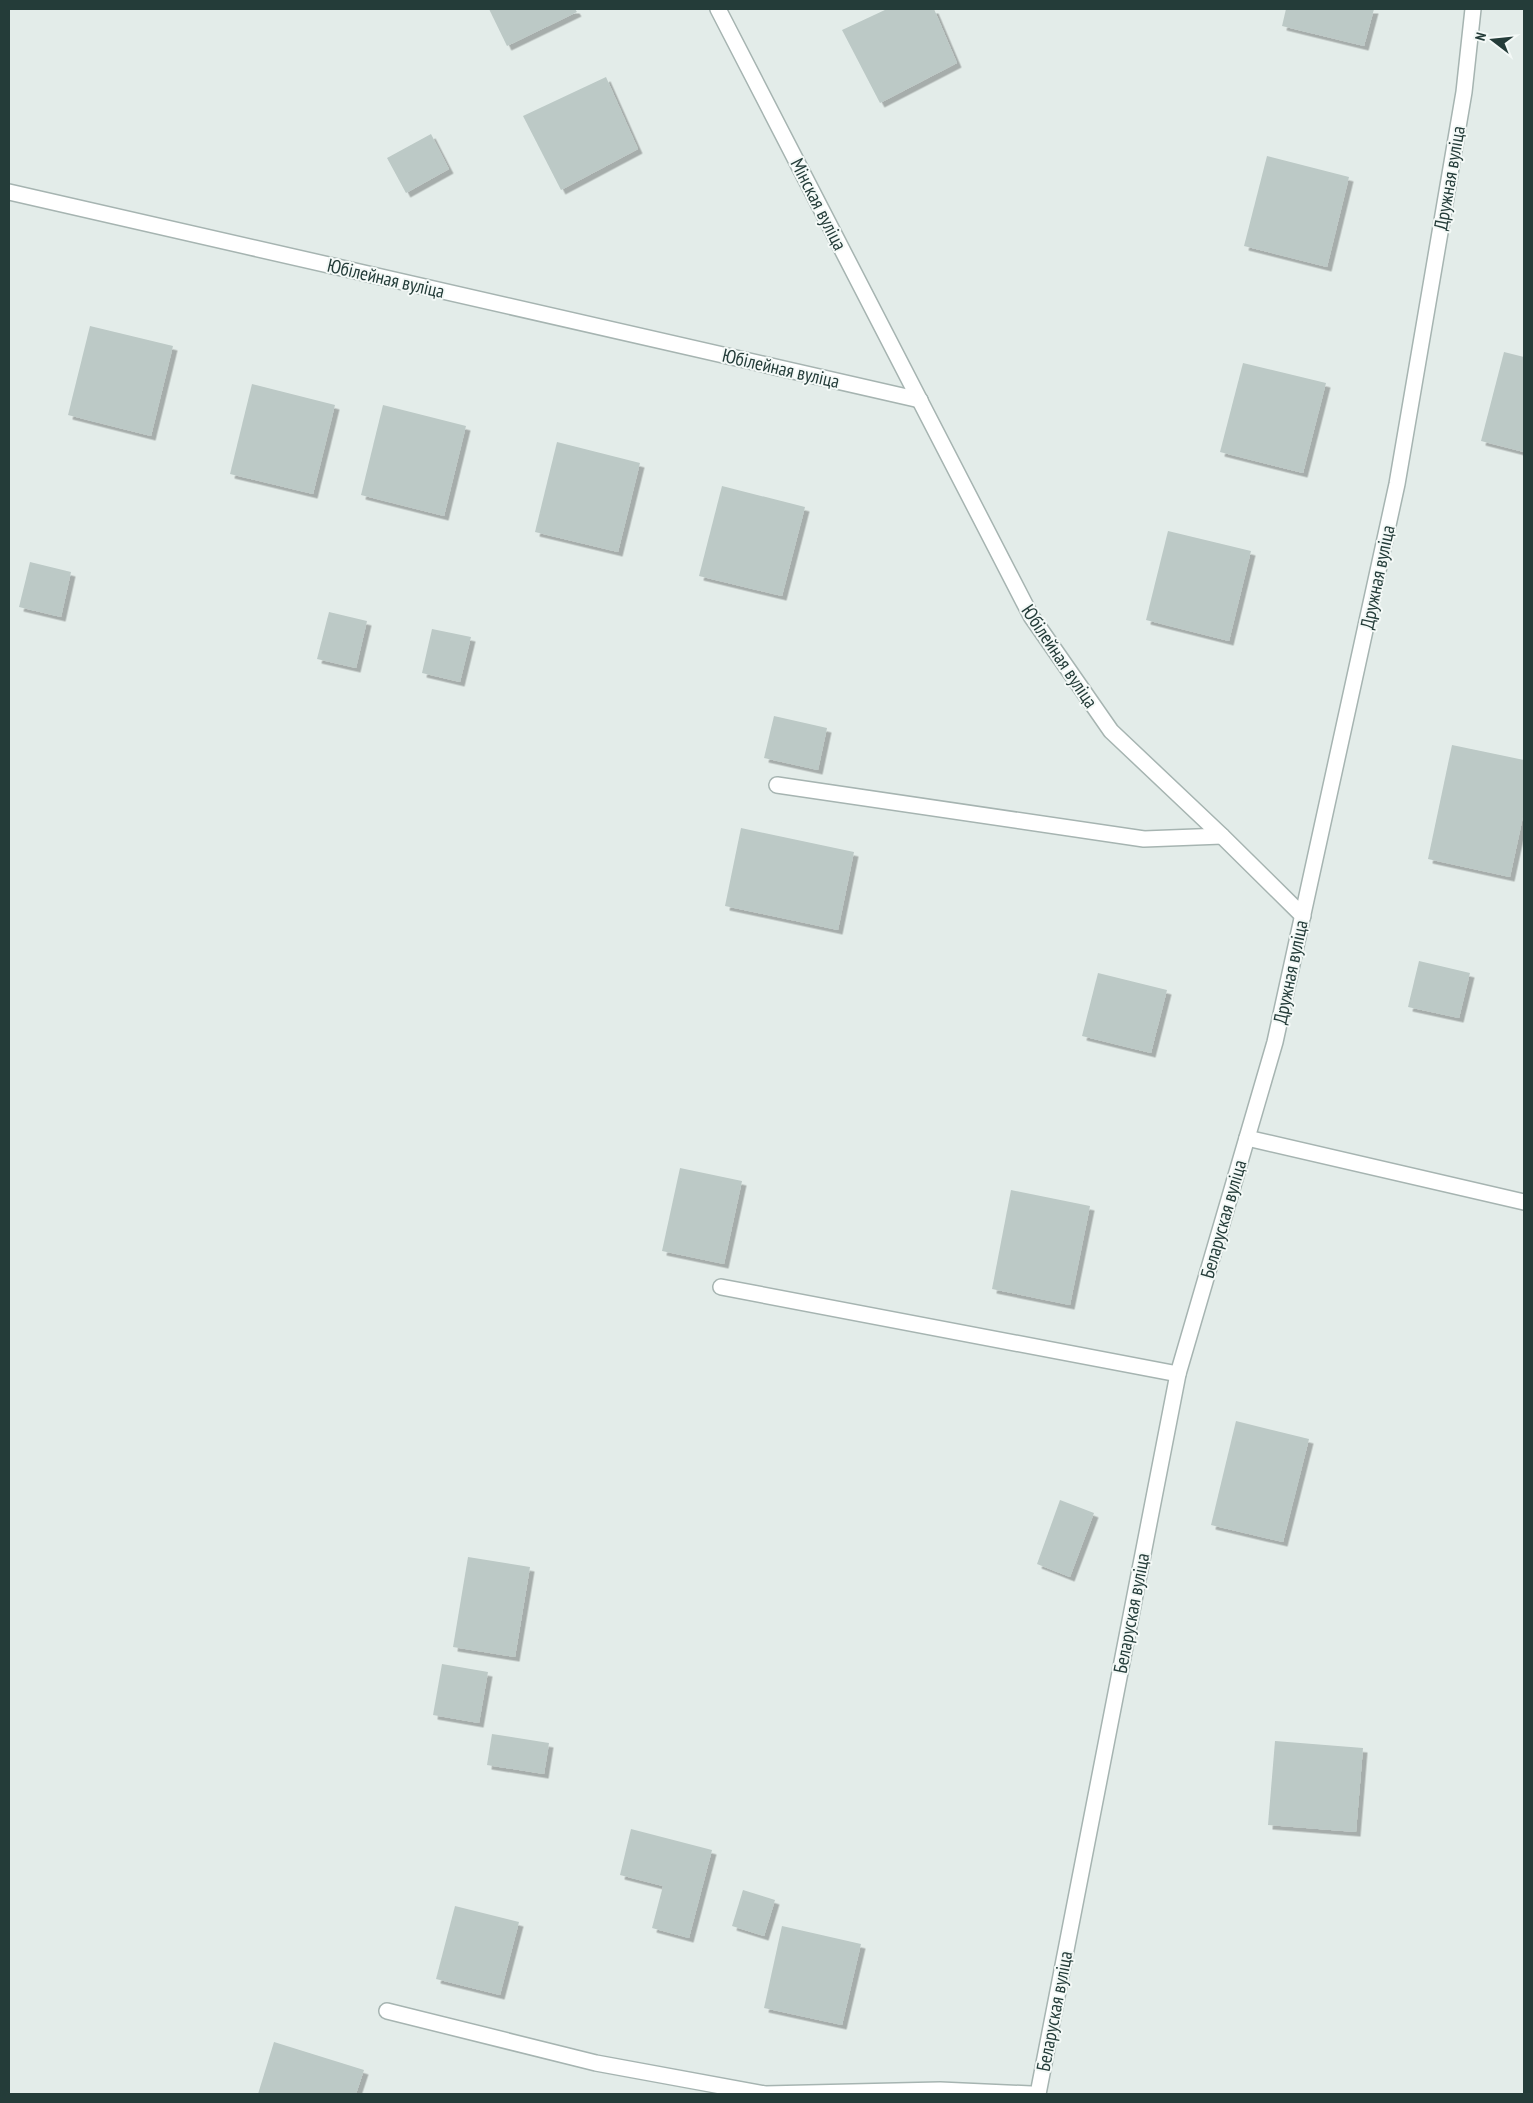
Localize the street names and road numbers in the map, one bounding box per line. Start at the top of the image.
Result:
street label: Дружная вуліца [1428,124,1470,232]
street label: Мінская вуліца [786,154,852,254]
street label: Юбілейная вуліца [325,253,447,303]
street label: Юбілейная вуліца [720,343,842,393]
street label: Дружная вуліца [1354,523,1400,631]
street label: Юбілейная вуліца [1017,600,1103,712]
street label: Дружная вуліца [1267,918,1313,1026]
street label: Беларуская вуліца [1195,1157,1251,1281]
street label: Беларуская вуліца [1108,1551,1154,1675]
street label: Беларуская вуліца [1031,1949,1077,2073]

